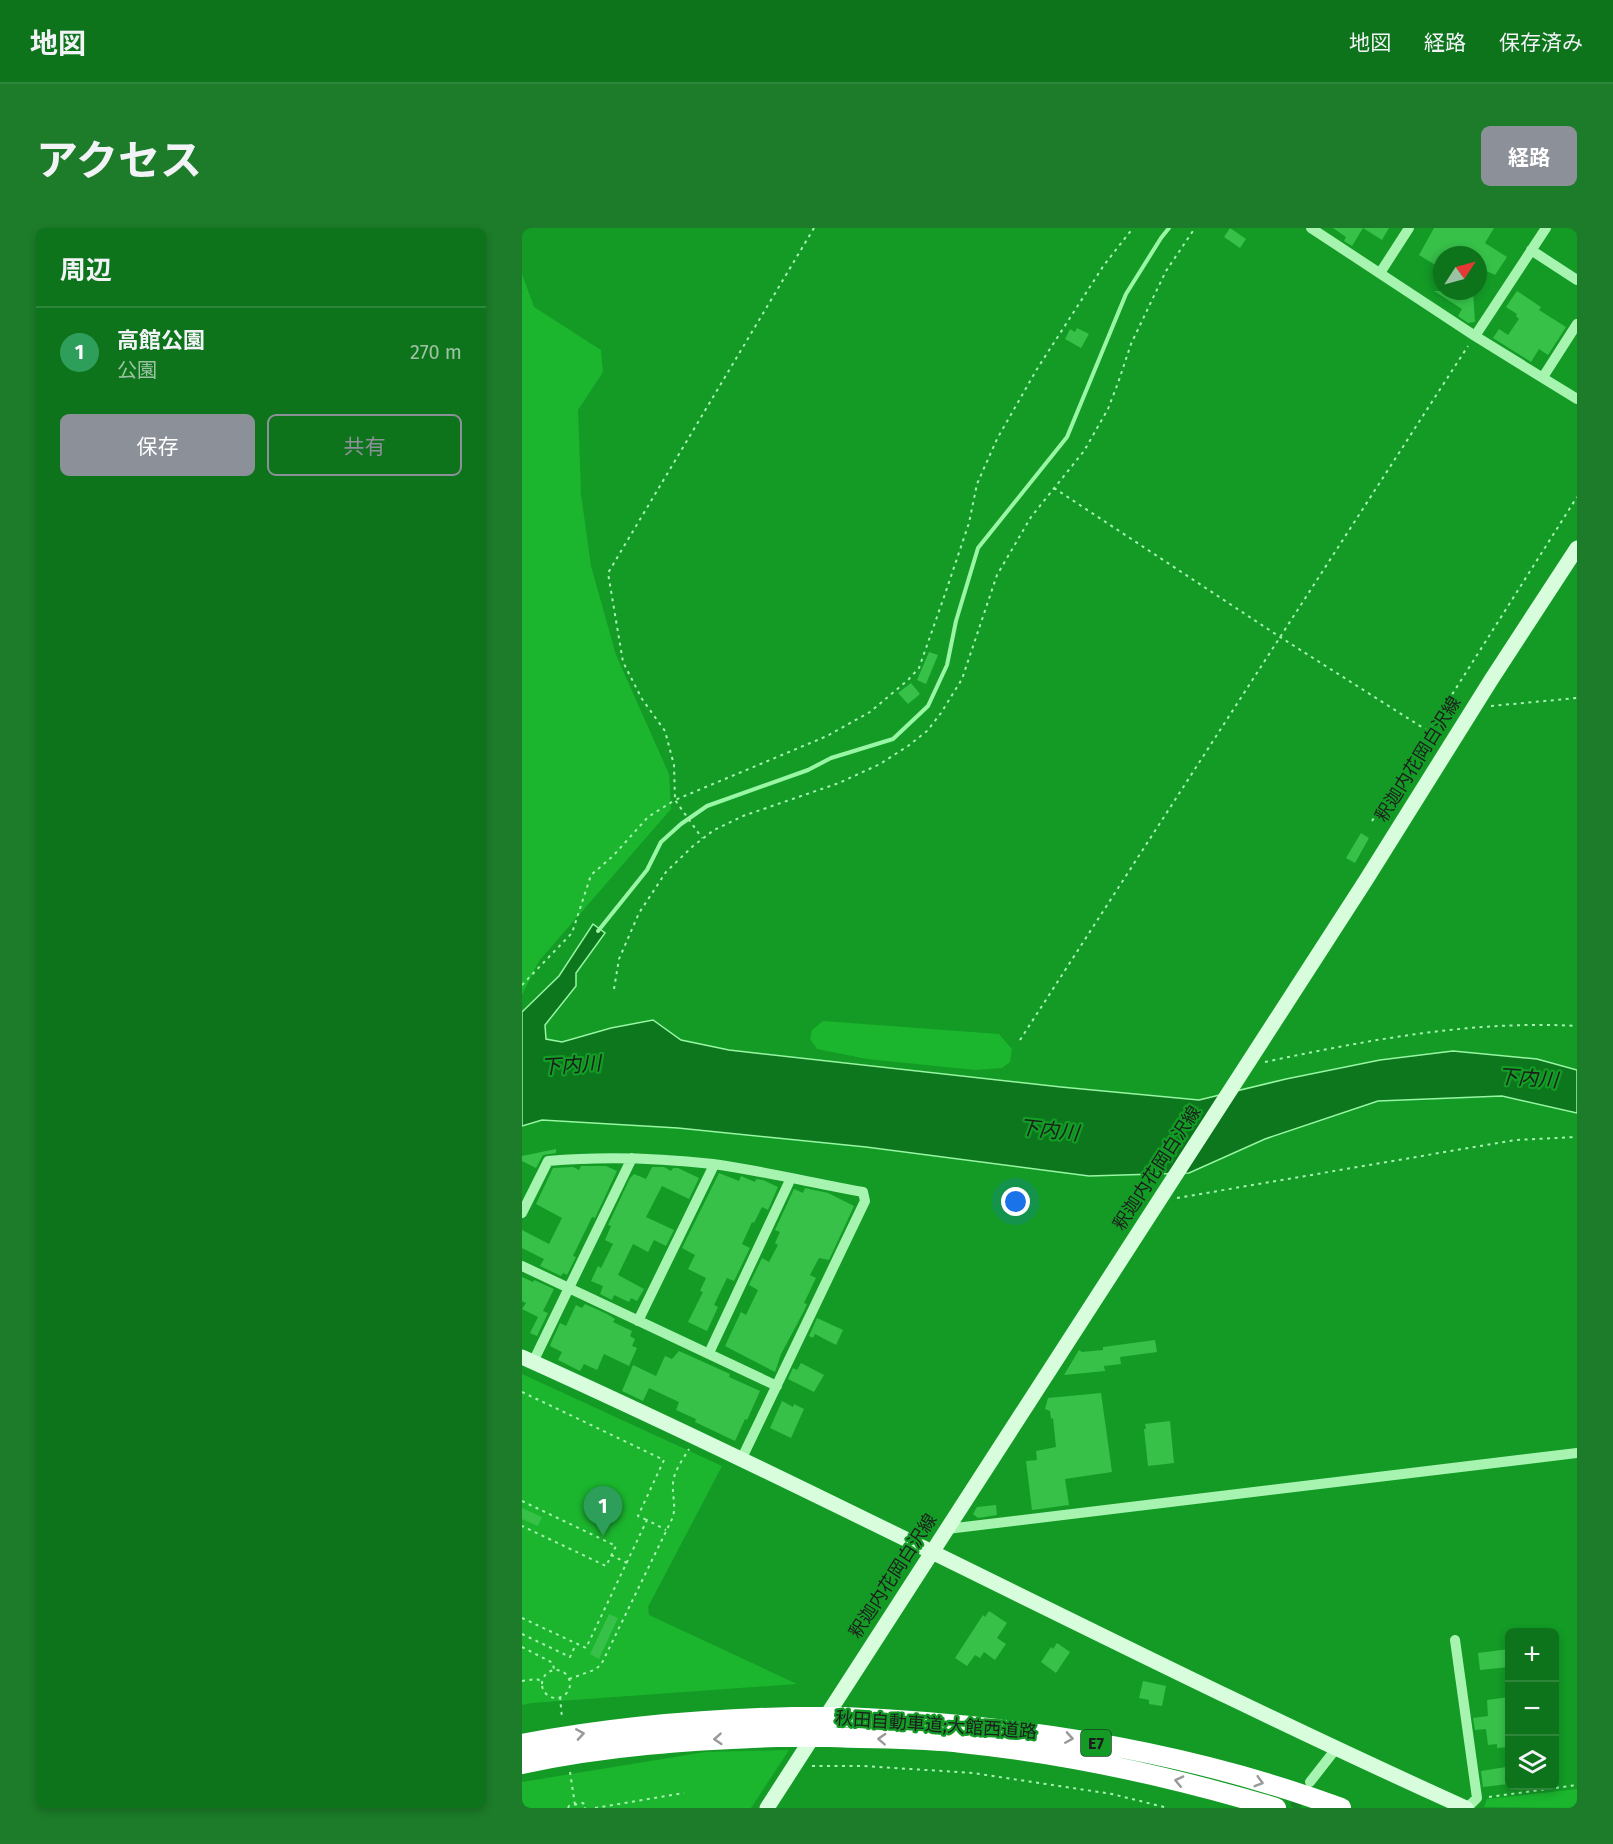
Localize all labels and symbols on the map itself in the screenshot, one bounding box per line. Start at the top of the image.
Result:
north arrow [1433,246,1487,300]
street label: 釈迦内花岡白沢線 [1371,692,1465,826]
water label: 下内川 [540,1051,604,1079]
water label: 下内川 [1497,1064,1561,1092]
street label: 釈迦内花岡白沢線 [1109,1102,1205,1234]
water label: 下内川 [1018,1115,1082,1145]
your location [1001,1187,1030,1216]
pin: 1 [584,1486,622,1536]
street label: 釈迦内花岡白沢線 [845,1510,941,1642]
street label: 秋田自動車道;大館西道路 [834,1707,1038,1743]
one-way arrow [575,1729,584,1741]
road number: E7 [1081,1730,1111,1756]
one-way arrow [1065,1731,1074,1743]
one-way arrow [714,1733,723,1746]
one-way arrow [878,1733,887,1746]
one-way arrow [1174,1775,1184,1788]
one-way arrow [1253,1775,1264,1787]

